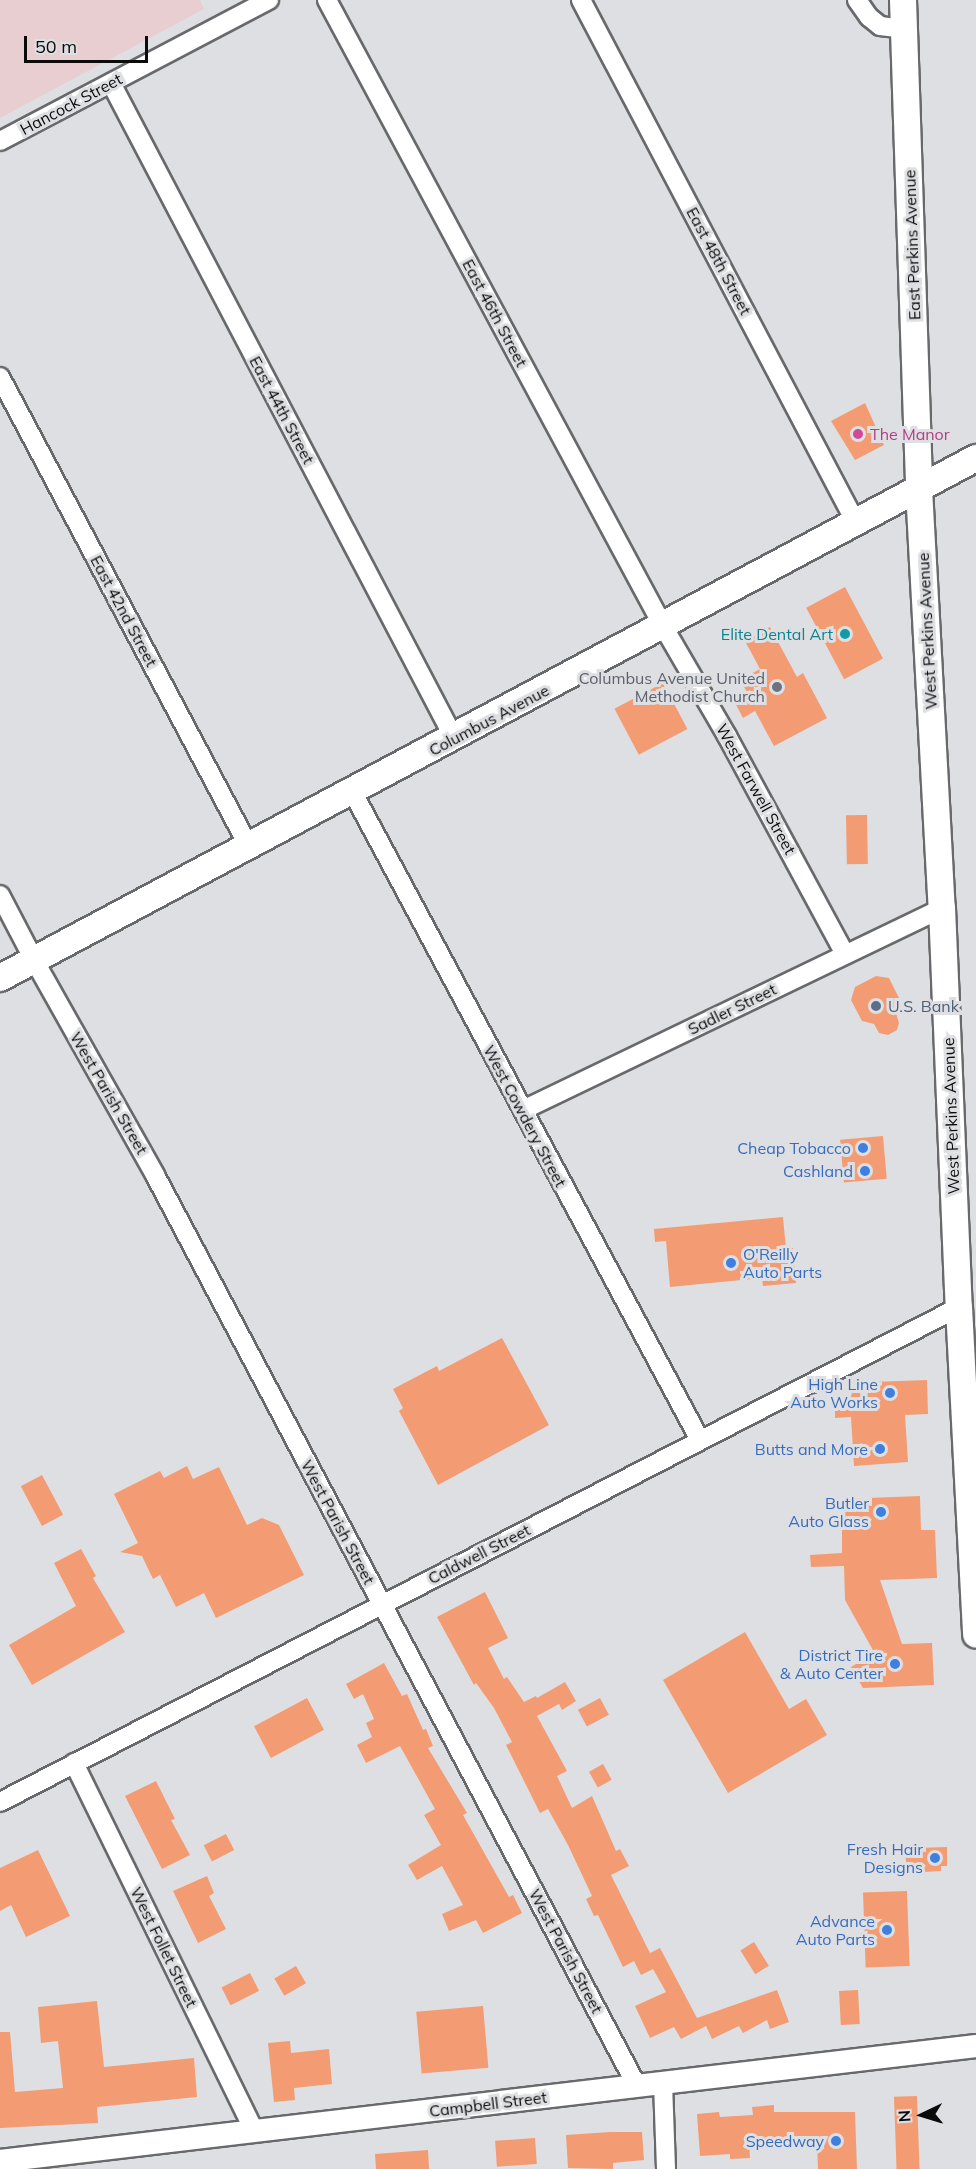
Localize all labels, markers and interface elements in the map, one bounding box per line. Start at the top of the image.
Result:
scale bar [27,24,152,62]
text: 50 m [35,35,77,58]
street label: Hancock Street [17,69,125,139]
street label: East Perkins Avenue [900,170,924,320]
street label: East 48th Street [683,204,755,318]
street label: East 46th Street [459,256,531,370]
street label: East 44th Street [246,353,318,467]
place label: The Manor [870,424,950,444]
marker: The Manor [851,427,865,441]
street label: East 42nd Street [87,552,161,670]
street label: West Perkins Avenue [913,552,941,710]
place label: Elite Dental Art [721,624,833,644]
marker: Elite Dental Art [838,627,852,641]
place label: Columbus Avenue United Methodist Church [579,668,765,706]
street label: Columbus Avenue [426,680,552,760]
marker: Columbus Avenue United Methodist Church [770,680,784,694]
street label: West Farwell Street [712,720,800,858]
street label: Sadler Street [685,979,779,1039]
place label: U.S. Bank [888,996,959,1016]
marker: U.S. Bank [869,999,883,1013]
street label: West Parish Street [66,1028,152,1158]
street label: West Perkins Avenue [939,1037,963,1195]
street label: West Cowdery Street [479,1042,571,1190]
place label: Cheap Tobacco [737,1138,851,1158]
marker: Cheap Tobacco [856,1141,870,1155]
place label: Cashland [783,1161,853,1181]
marker: Cashland [858,1164,872,1178]
place label: O'Reilly Auto Parts [743,1244,822,1282]
marker: O'Reilly Auto Parts [724,1256,738,1270]
place label: High Line Auto Works [790,1374,878,1412]
marker: High Line Auto Works [883,1386,897,1400]
place label: Butts and More [755,1439,868,1459]
marker: Butts and More [873,1442,887,1456]
street label: West Parish Street [297,1456,379,1588]
place label: Butler Auto Glass [788,1493,869,1531]
marker: Butler Auto Glass [874,1505,888,1519]
street label: Caldwell Street [425,1520,533,1588]
place label: District Tire & Auto Center [780,1645,883,1683]
marker: District Tire & Auto Center [888,1657,902,1671]
place label: Fresh Hair Designs [847,1839,923,1877]
marker: Fresh Hair Designs [928,1851,942,1865]
street label: West Follet Street [127,1884,201,2010]
street label: West Parish Street [525,1885,607,2017]
place label: Advance Auto Parts [796,1911,875,1949]
marker: Advance Auto Parts [880,1923,894,1937]
north arrow [892,2085,952,2145]
street label: Campbell Street [428,2087,548,2121]
text: N [894,2110,914,2123]
place label: Speedway [746,2131,824,2151]
marker: Speedway [829,2134,843,2148]

